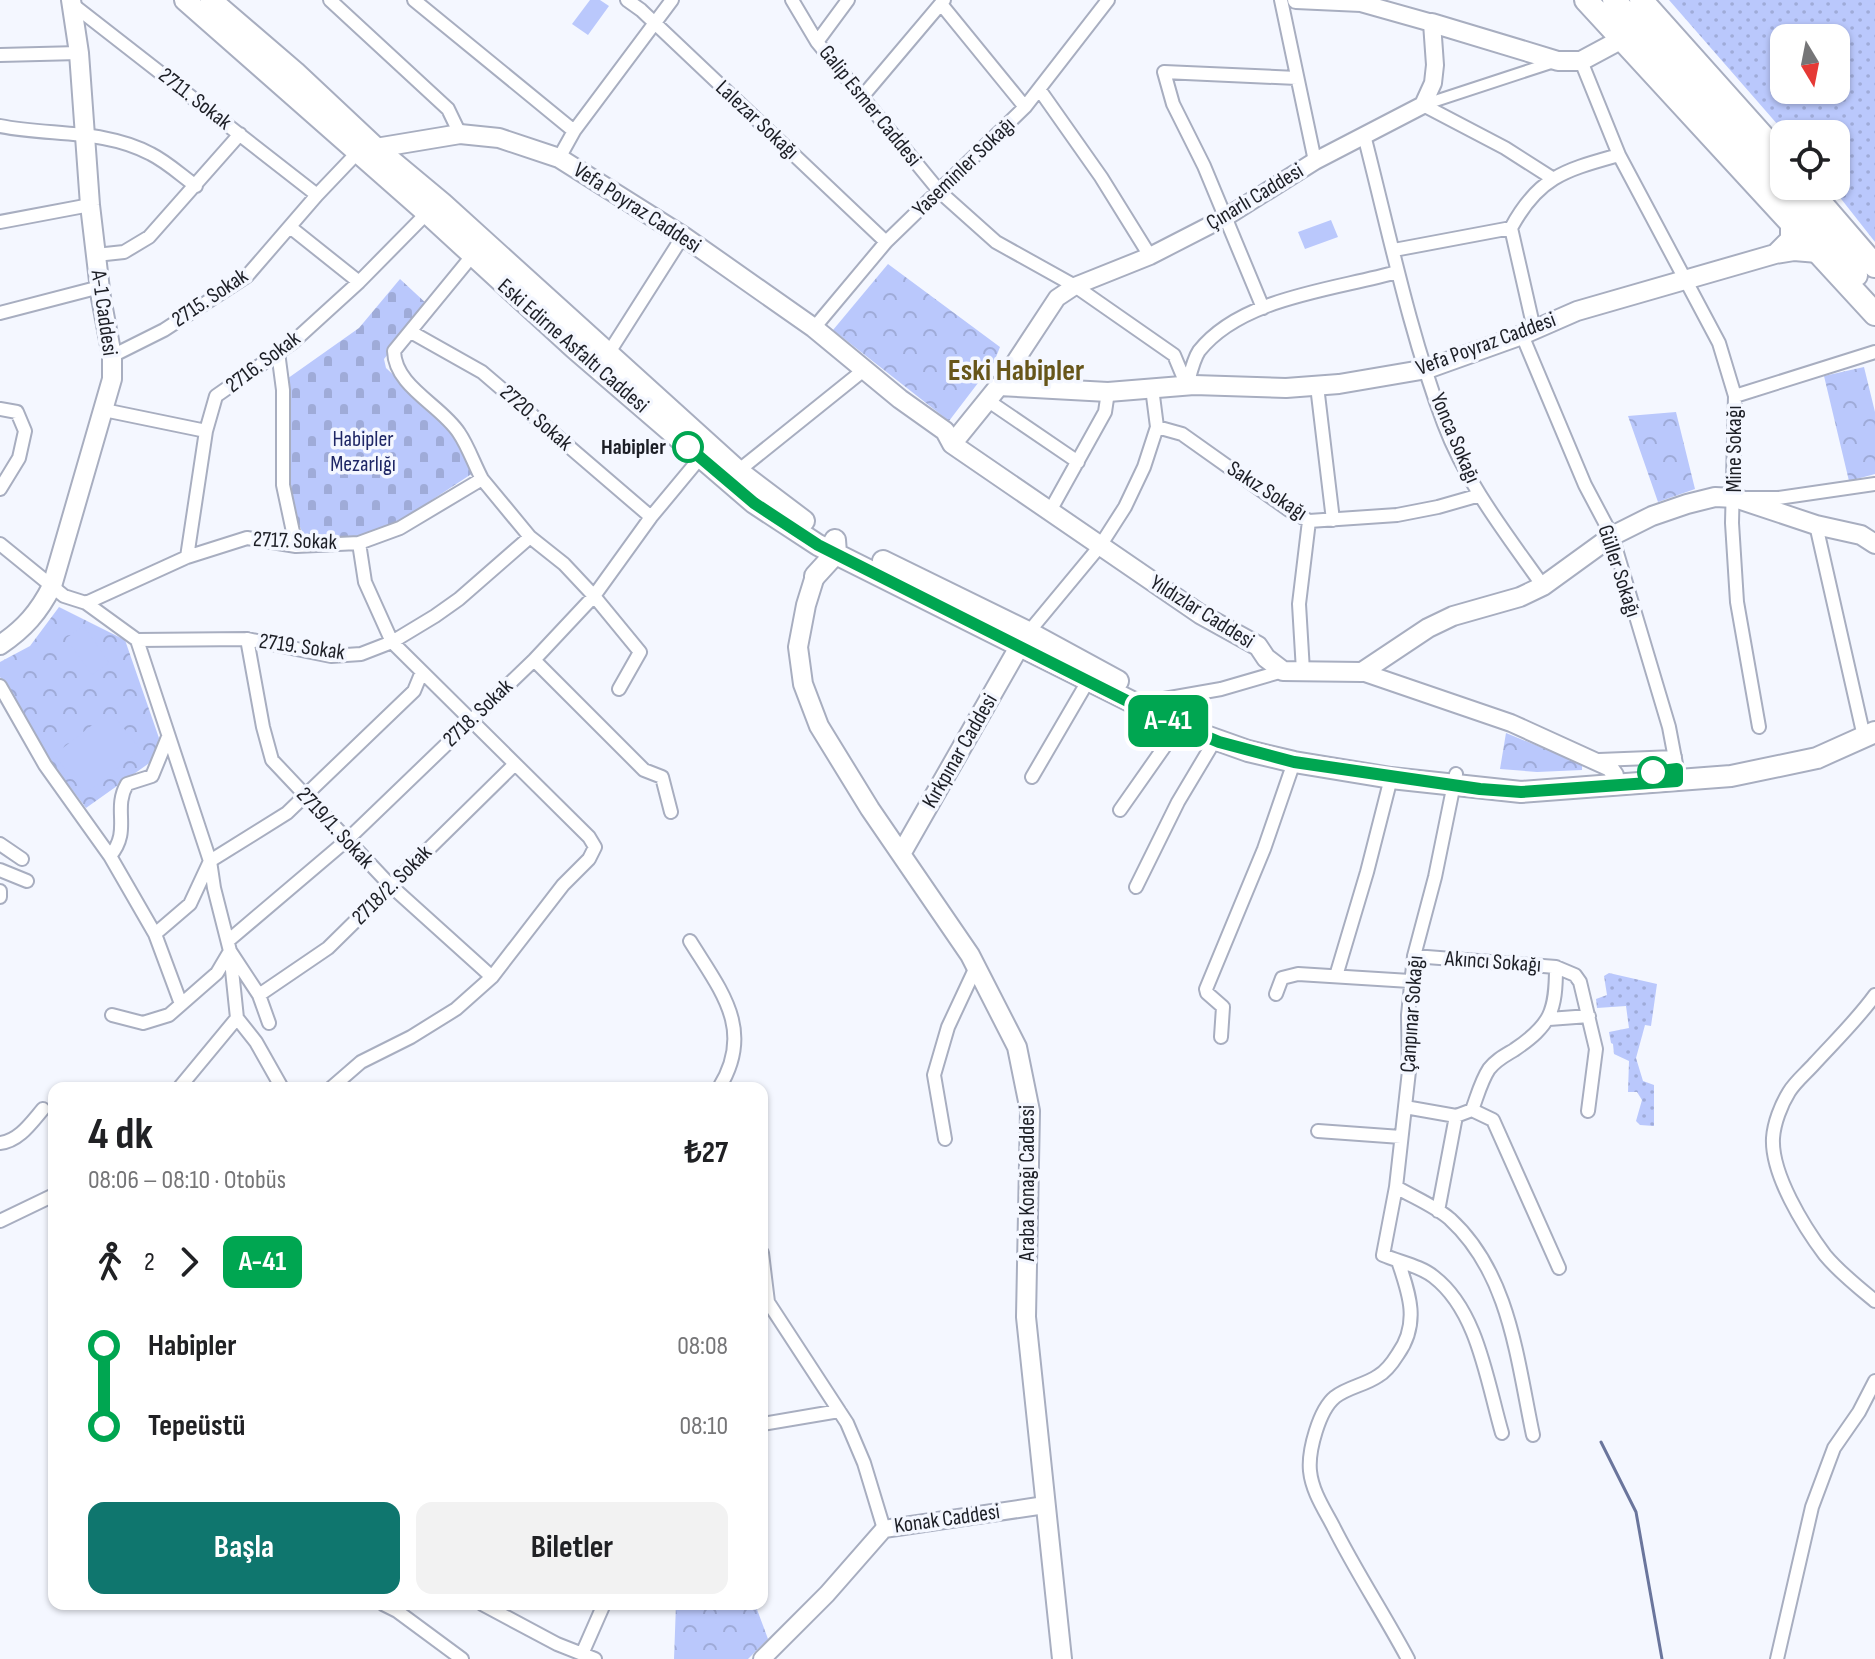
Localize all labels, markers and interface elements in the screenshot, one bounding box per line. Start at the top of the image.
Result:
north arrow [1770,24,1850,104]
map controls [1770,24,1850,200]
street label: Galip Esmer Caddesi [813,40,927,172]
street label: 2711. Sokak [153,62,237,136]
street label: Lalezar Sokağı [710,75,804,165]
street label: Yaseminler Sokağı [907,111,1021,223]
button: locate [1770,120,1850,200]
street label: Vefa Poyraz Caddesi [568,157,706,259]
street label: Çınarlı Caddesi [1202,157,1308,237]
street label: 2715. Sokak [167,262,254,333]
street label: A-1 Caddesi [84,267,123,358]
street label: Eski Edirne Asfaltı Caddesi [492,273,654,419]
street label: Vefa Poyraz Caddesi [1412,306,1560,382]
street label: 2716. Sokak [220,325,306,399]
district label: Eski Habipler [948,353,1084,389]
street label: 2720. Sokak [494,379,578,457]
street label: Yonca Sokağı [1424,389,1486,487]
street label: Mine Sokağı [1721,405,1748,493]
park label: Habipler Mezarlığı [330,426,396,478]
marker: Habipler [673,432,703,462]
place label: Habipler [601,434,666,461]
street label: Sakız Sokağı [1222,455,1312,527]
street label: Güller Sokağı [1591,521,1647,621]
street label: 2717. Sokak [253,526,338,556]
street label: Yıldızlar Caddesi [1145,569,1259,655]
street label: 2719. Sokak [257,628,347,666]
street label: 2718. Sokak [437,673,519,753]
street label: Kırkpınar Caddesi [916,689,1004,813]
line badge: A-41 [1112,695,1224,747]
text: A-41 [1144,704,1192,737]
unlabelled marker [1638,757,1668,787]
street label: 2719/1. Sokak [290,782,380,875]
street label: 2718/2. Sokak [346,839,438,931]
street label: Akıncı Sokağı [1443,945,1542,979]
street label: Çanpınar Sokağı [1394,955,1430,1073]
street label: Araba Konağı Caddesi [1014,1105,1041,1262]
text: 4 dk [88,1108,153,1161]
text: ₺27 [685,1135,728,1171]
text: 08:06 – 08:10 · Otobüs [88,1165,286,1196]
icon: walk [88,1240,132,1284]
icon: forward [167,1240,211,1284]
text: A-41 [239,1245,286,1278]
text: 2 [144,1247,155,1278]
text: Habipler [148,1328,237,1364]
text: 08:08 [677,1331,728,1362]
text: Tepeüstü [148,1408,245,1444]
text: 08:10 [679,1411,728,1442]
street label: Konak Caddesi [892,1498,1002,1540]
button: Başla [88,1502,400,1594]
button: Biletler [416,1502,728,1594]

